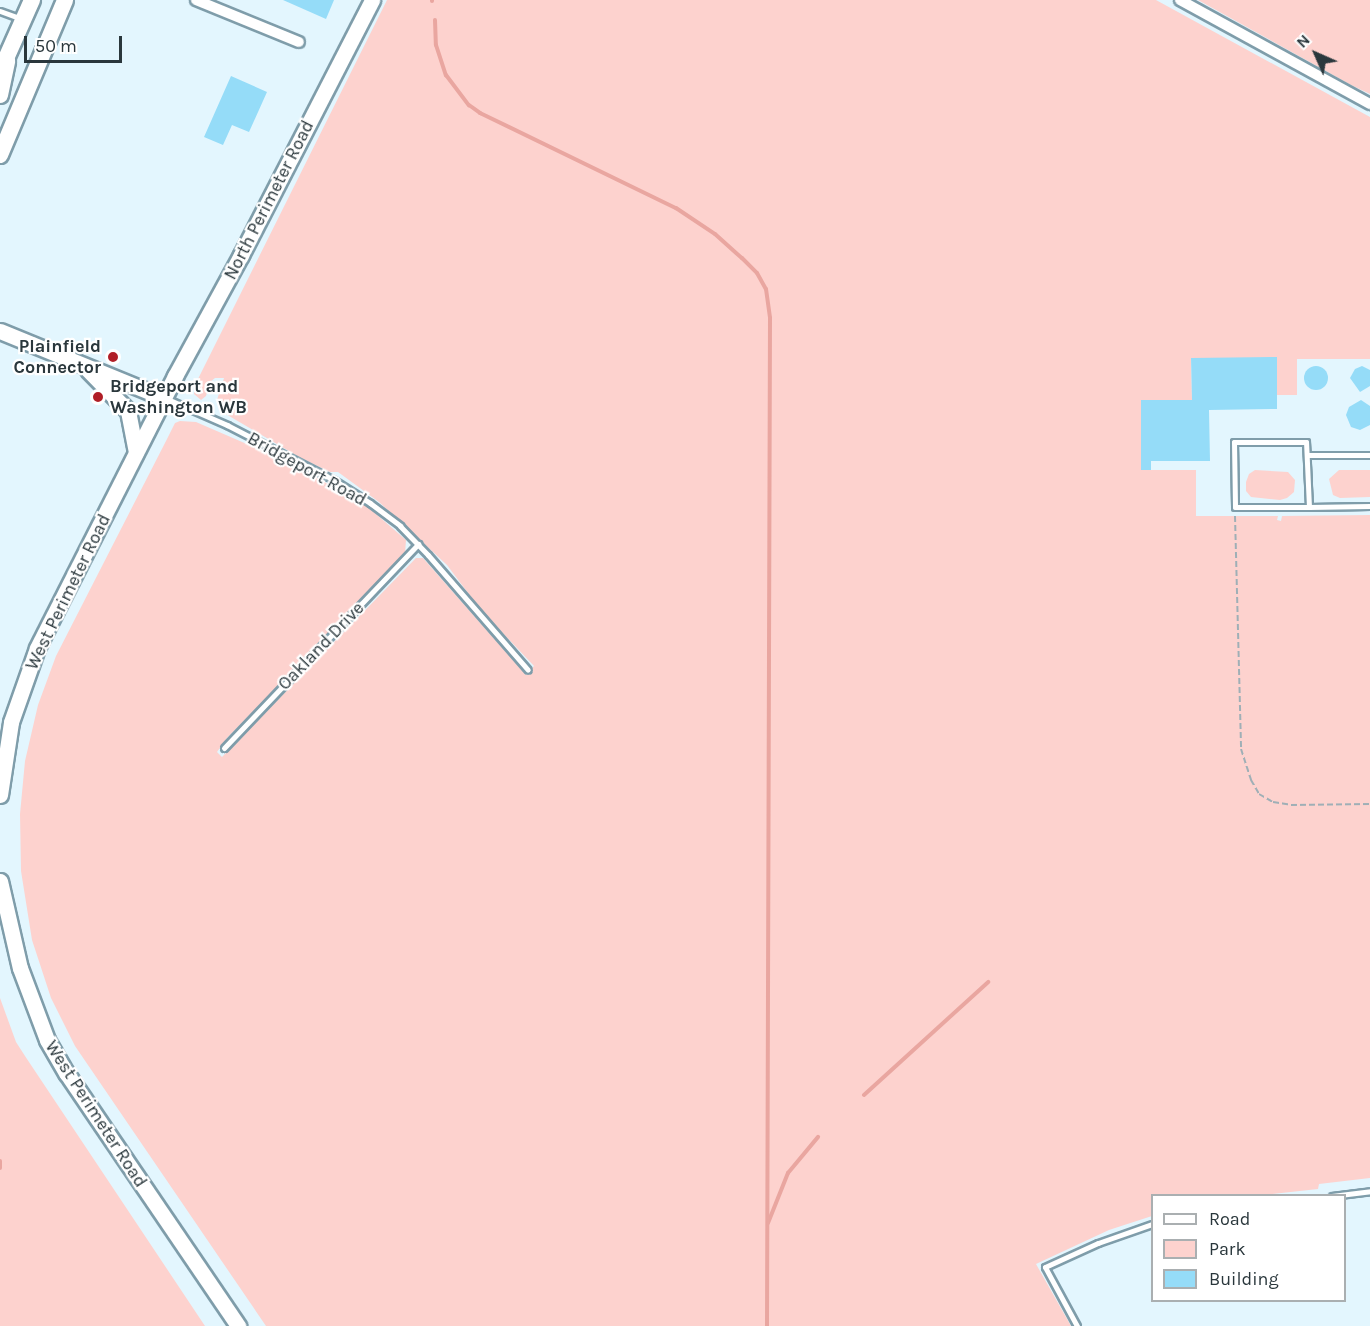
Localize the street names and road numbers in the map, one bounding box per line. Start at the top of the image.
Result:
street label: North Perimeter Road [219,117,319,283]
street label: Bridgeport Road [244,427,370,511]
street label: West Perimeter Road [21,511,115,673]
street label: Oakland Drive [273,597,369,695]
street label: West Perimeter Road [40,1037,152,1191]

